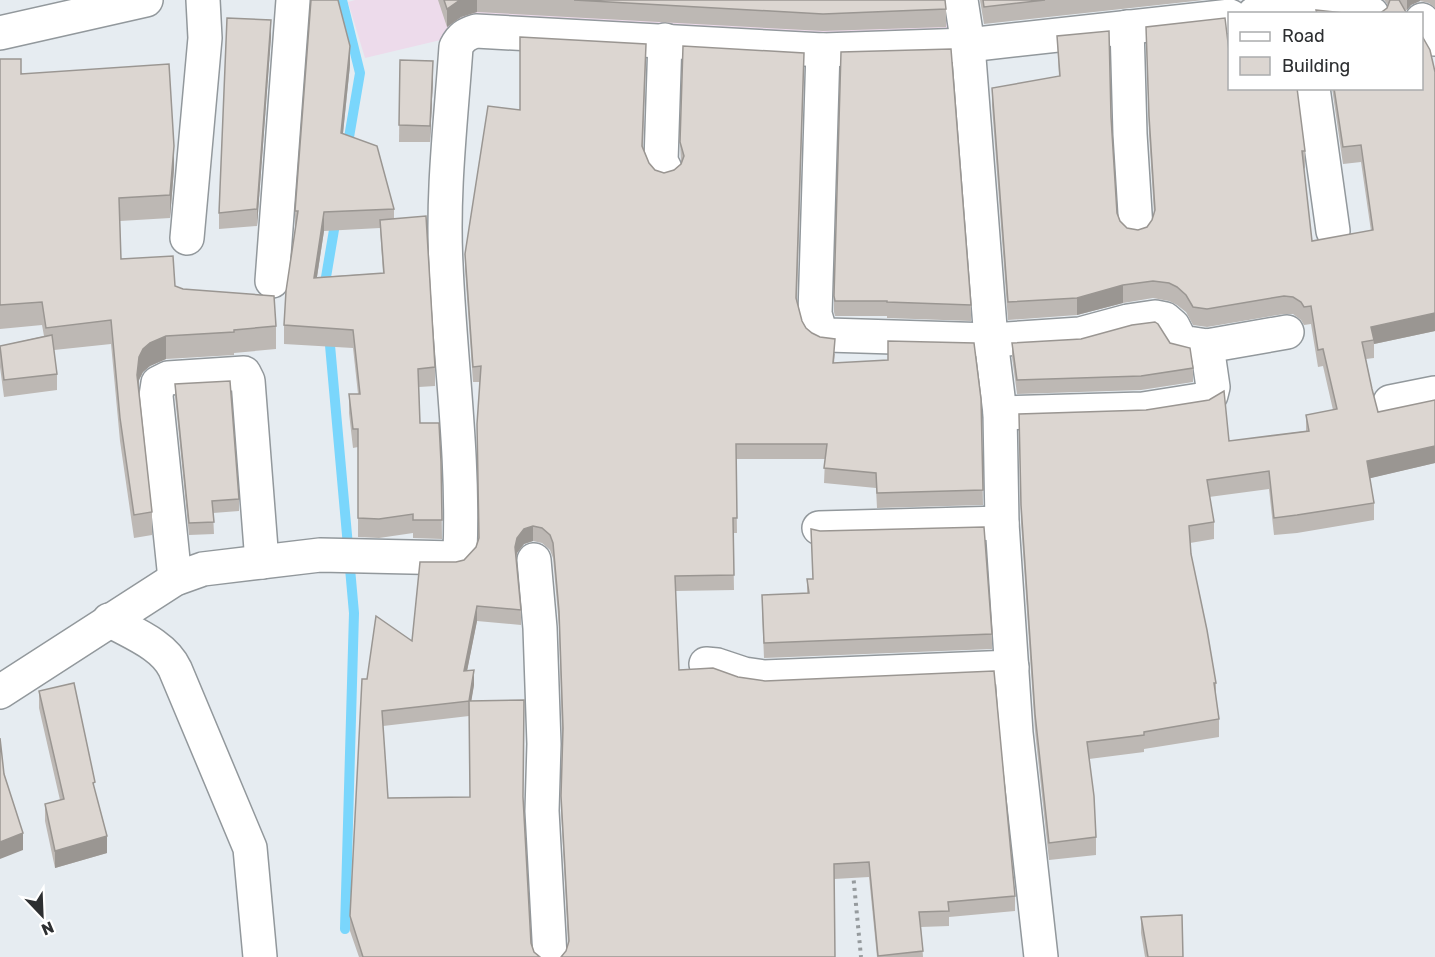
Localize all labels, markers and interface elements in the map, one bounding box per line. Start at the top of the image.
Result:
legend [1228,12,1423,90]
text: Road [1282,25,1325,47]
text: Building [1282,55,1350,77]
north arrow [12,885,72,945]
text: N [39,917,57,939]

